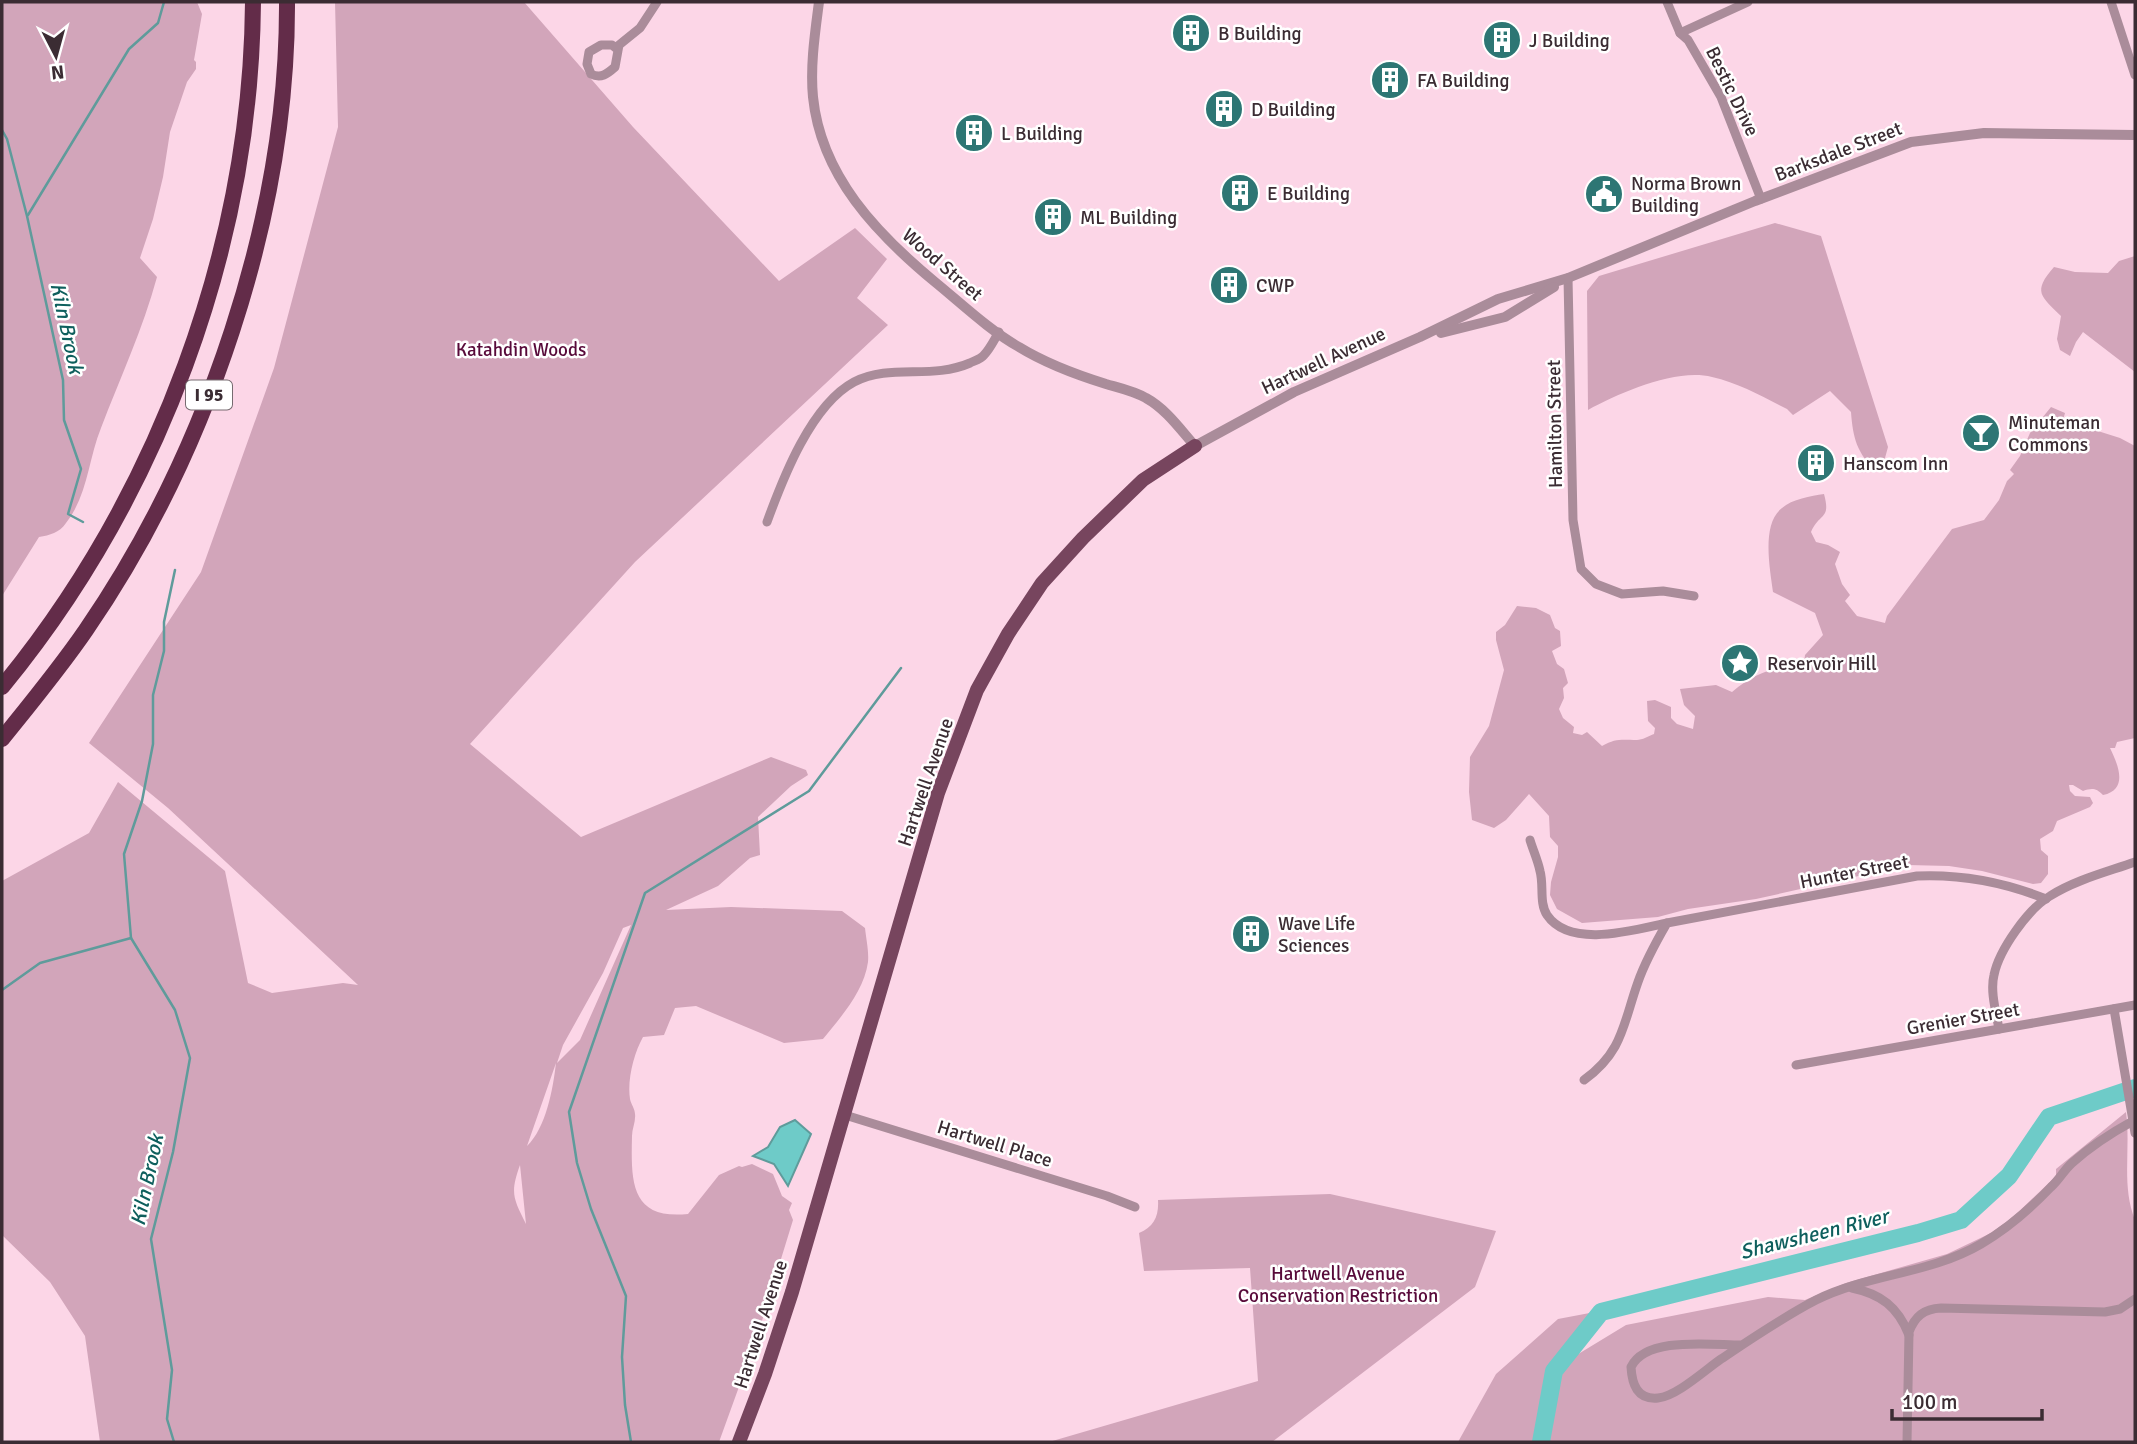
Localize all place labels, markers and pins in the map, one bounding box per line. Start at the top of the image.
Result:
building icon: B Building [1170,12,1212,54]
building icon: J Building [1481,19,1523,61]
place label: B Building [1218,22,1302,46]
place label: J Building [1529,29,1610,53]
building icon: FA Building [1369,59,1411,101]
place label: FA Building [1417,69,1510,93]
building icon: D Building [1203,88,1245,130]
place label: D Building [1251,98,1335,122]
building icon: L Building [953,112,995,154]
place label: L Building [1001,122,1083,146]
building icon: E Building [1219,172,1261,214]
place label: Norma Brown Building [1631,172,1741,218]
public building icon: Norma Brown Building [1583,173,1625,215]
place label: E Building [1267,182,1350,206]
building icon: ML Building [1032,196,1074,238]
place label: ML Building [1080,206,1177,230]
building icon: CWP [1208,264,1250,306]
place label: CWP [1256,274,1295,298]
place label: Minuteman Commons [2008,411,2100,457]
bar icon: Minuteman Commons [1960,412,2002,454]
building icon: Hanscom Inn [1795,442,1837,484]
place label: Hanscom Inn [1843,452,1948,476]
place icon: Reservoir Hill [1719,642,1761,684]
place label: Reservoir Hill [1767,652,1877,676]
place label: Wave Life Sciences [1278,912,1355,958]
building icon: Wave Life Sciences [1230,913,1272,955]

